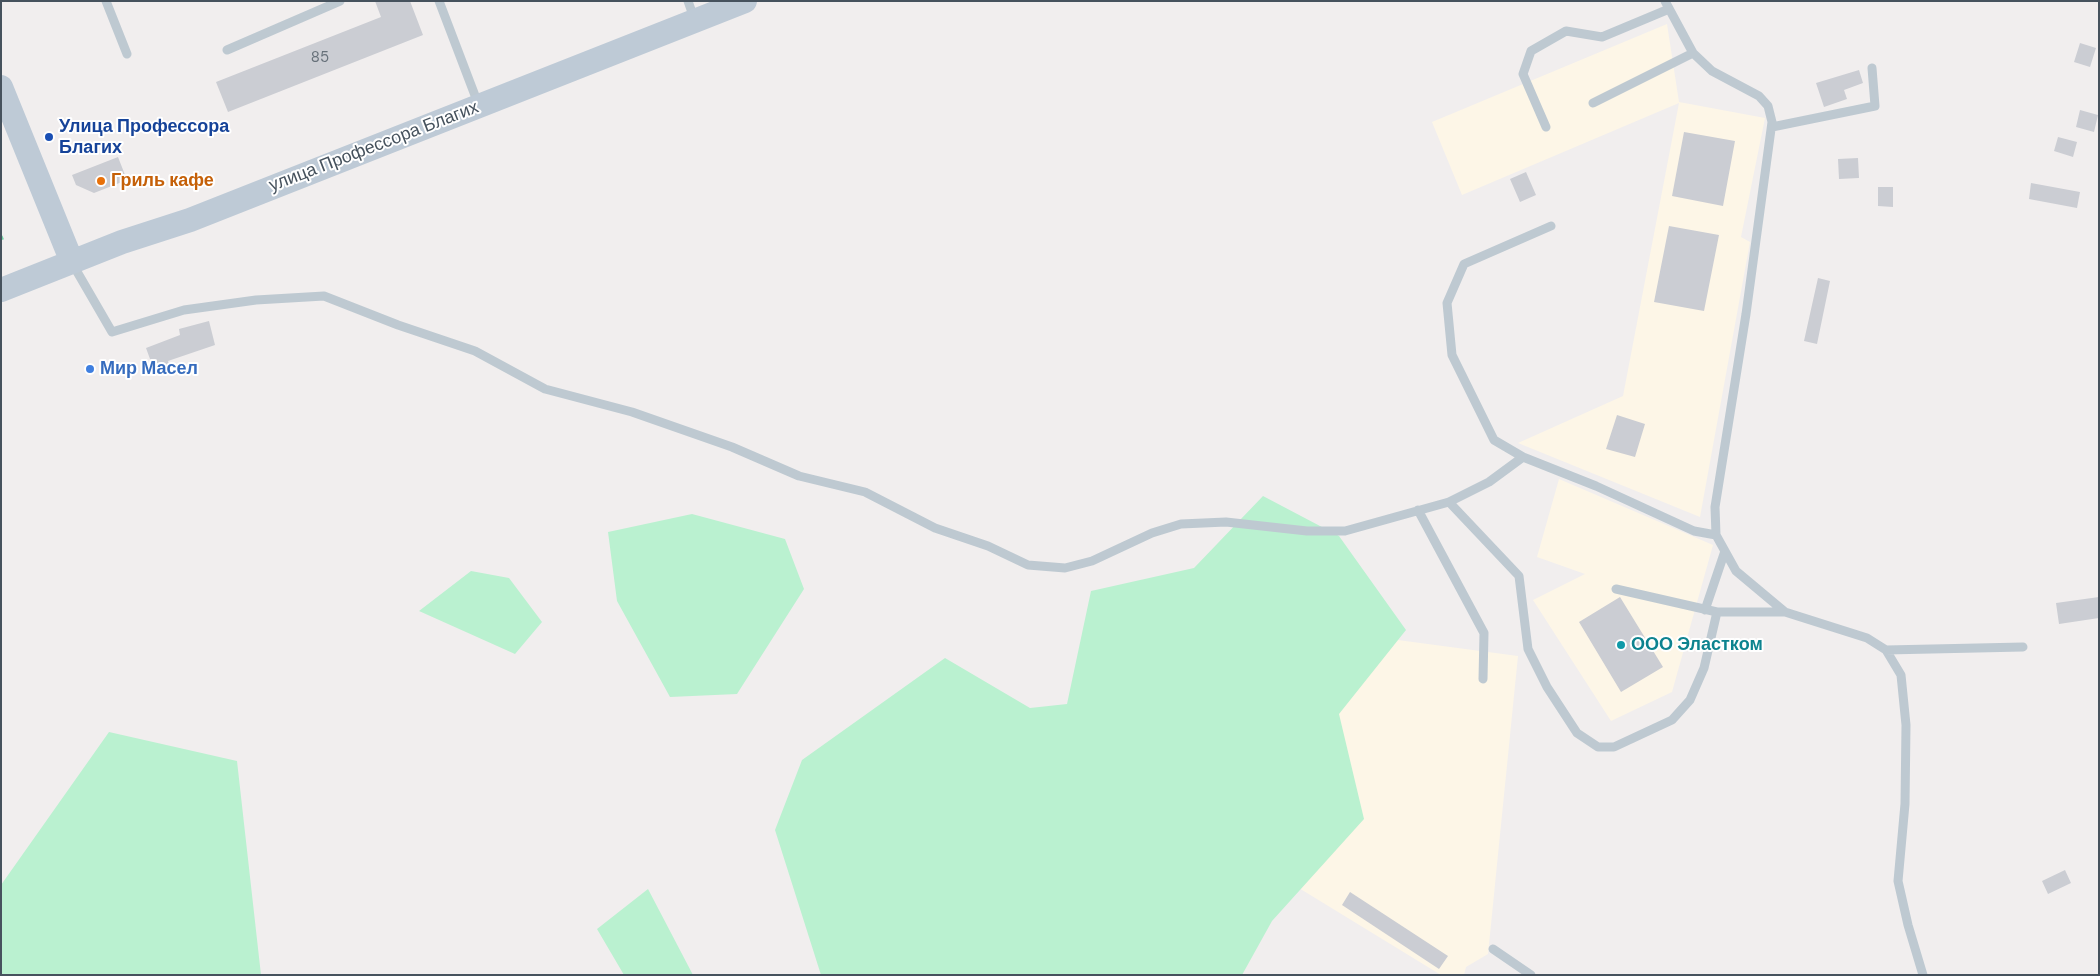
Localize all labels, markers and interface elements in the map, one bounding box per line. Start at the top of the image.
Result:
house number: 85 [311,49,329,67]
street label: улица Профессора Благих [266,97,482,197]
place label: Улица Профессора Благих [59,116,229,158]
marker: Улица Профессора Благих [43,131,55,143]
place label: Гриль кафе [111,170,214,192]
marker: Гриль кафе [95,175,107,187]
place label: Мир Масел [100,358,198,380]
marker: Мир Масел [84,363,96,375]
place label: ООО Эластком [1631,634,1763,656]
marker: ООО Эластком [1615,639,1627,651]

